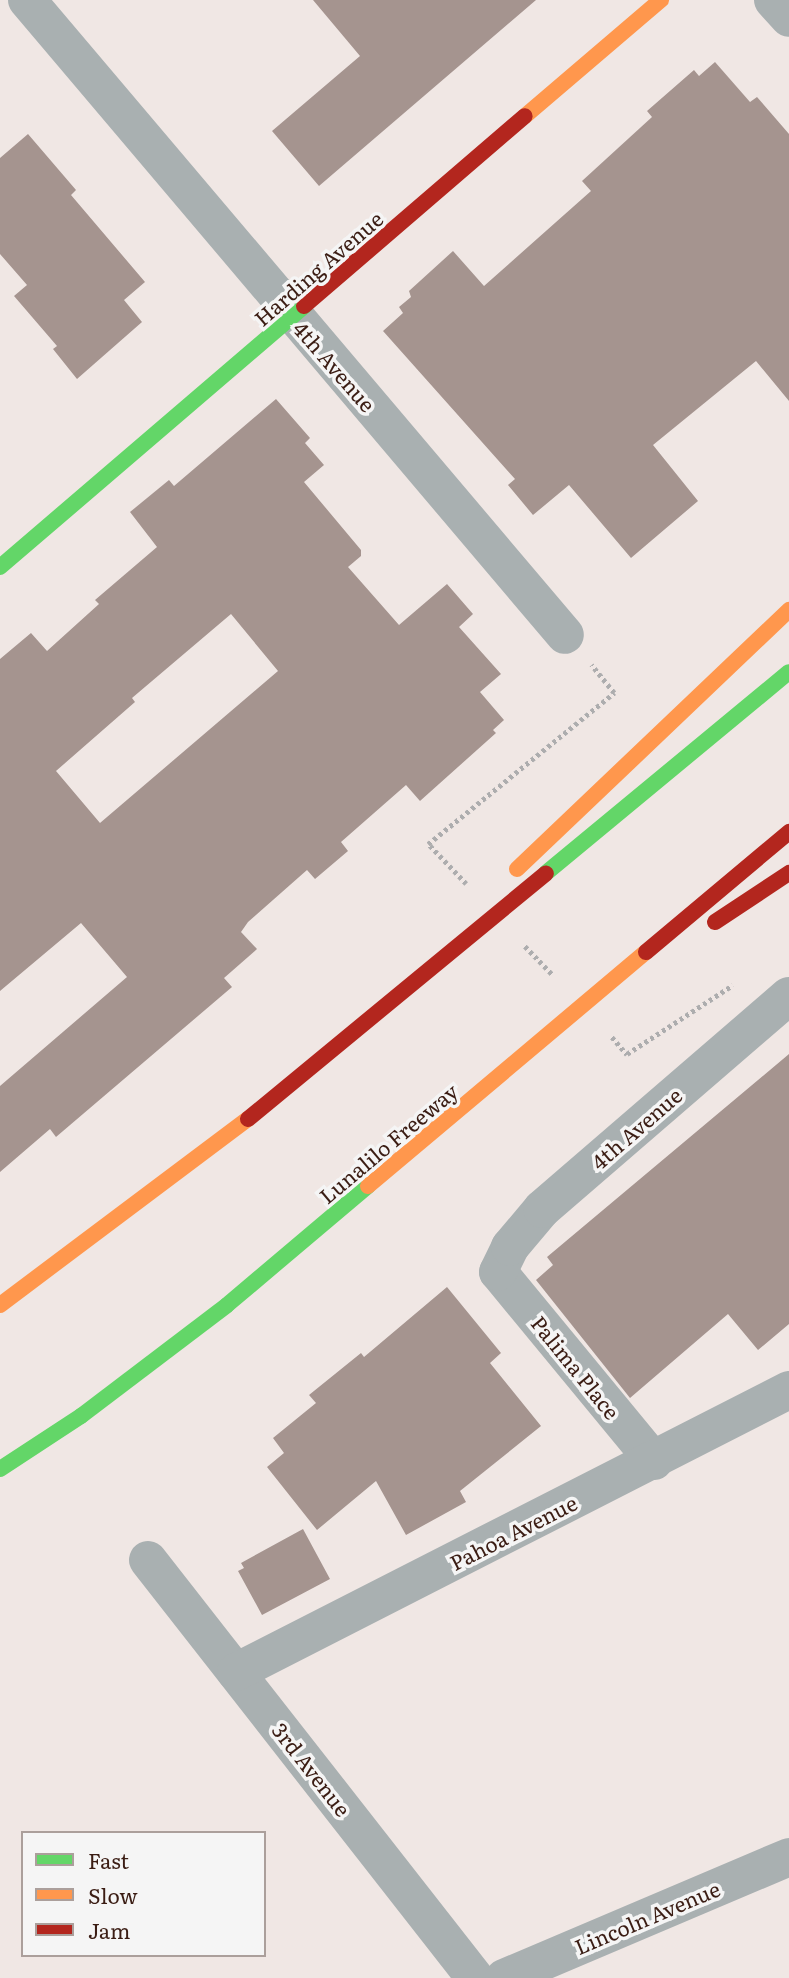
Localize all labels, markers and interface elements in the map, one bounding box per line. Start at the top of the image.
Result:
street label: Harding Avenue [249,205,387,331]
street label: 4th Avenue [289,316,381,416]
street label: Lunalilo Freeway [314,1078,462,1208]
street label: 4th Avenue [586,1082,686,1174]
street label: Palima Place [527,1310,625,1424]
street label: Pahoa Avenue [445,1489,581,1575]
street label: 3rd Avenue [268,1717,356,1821]
legend [21,1831,266,1957]
text: Fast [88,1844,129,1875]
street label: Lincoln Avenue [571,1875,723,1959]
text: Slow [88,1879,138,1910]
text: Jam [88,1914,130,1945]

